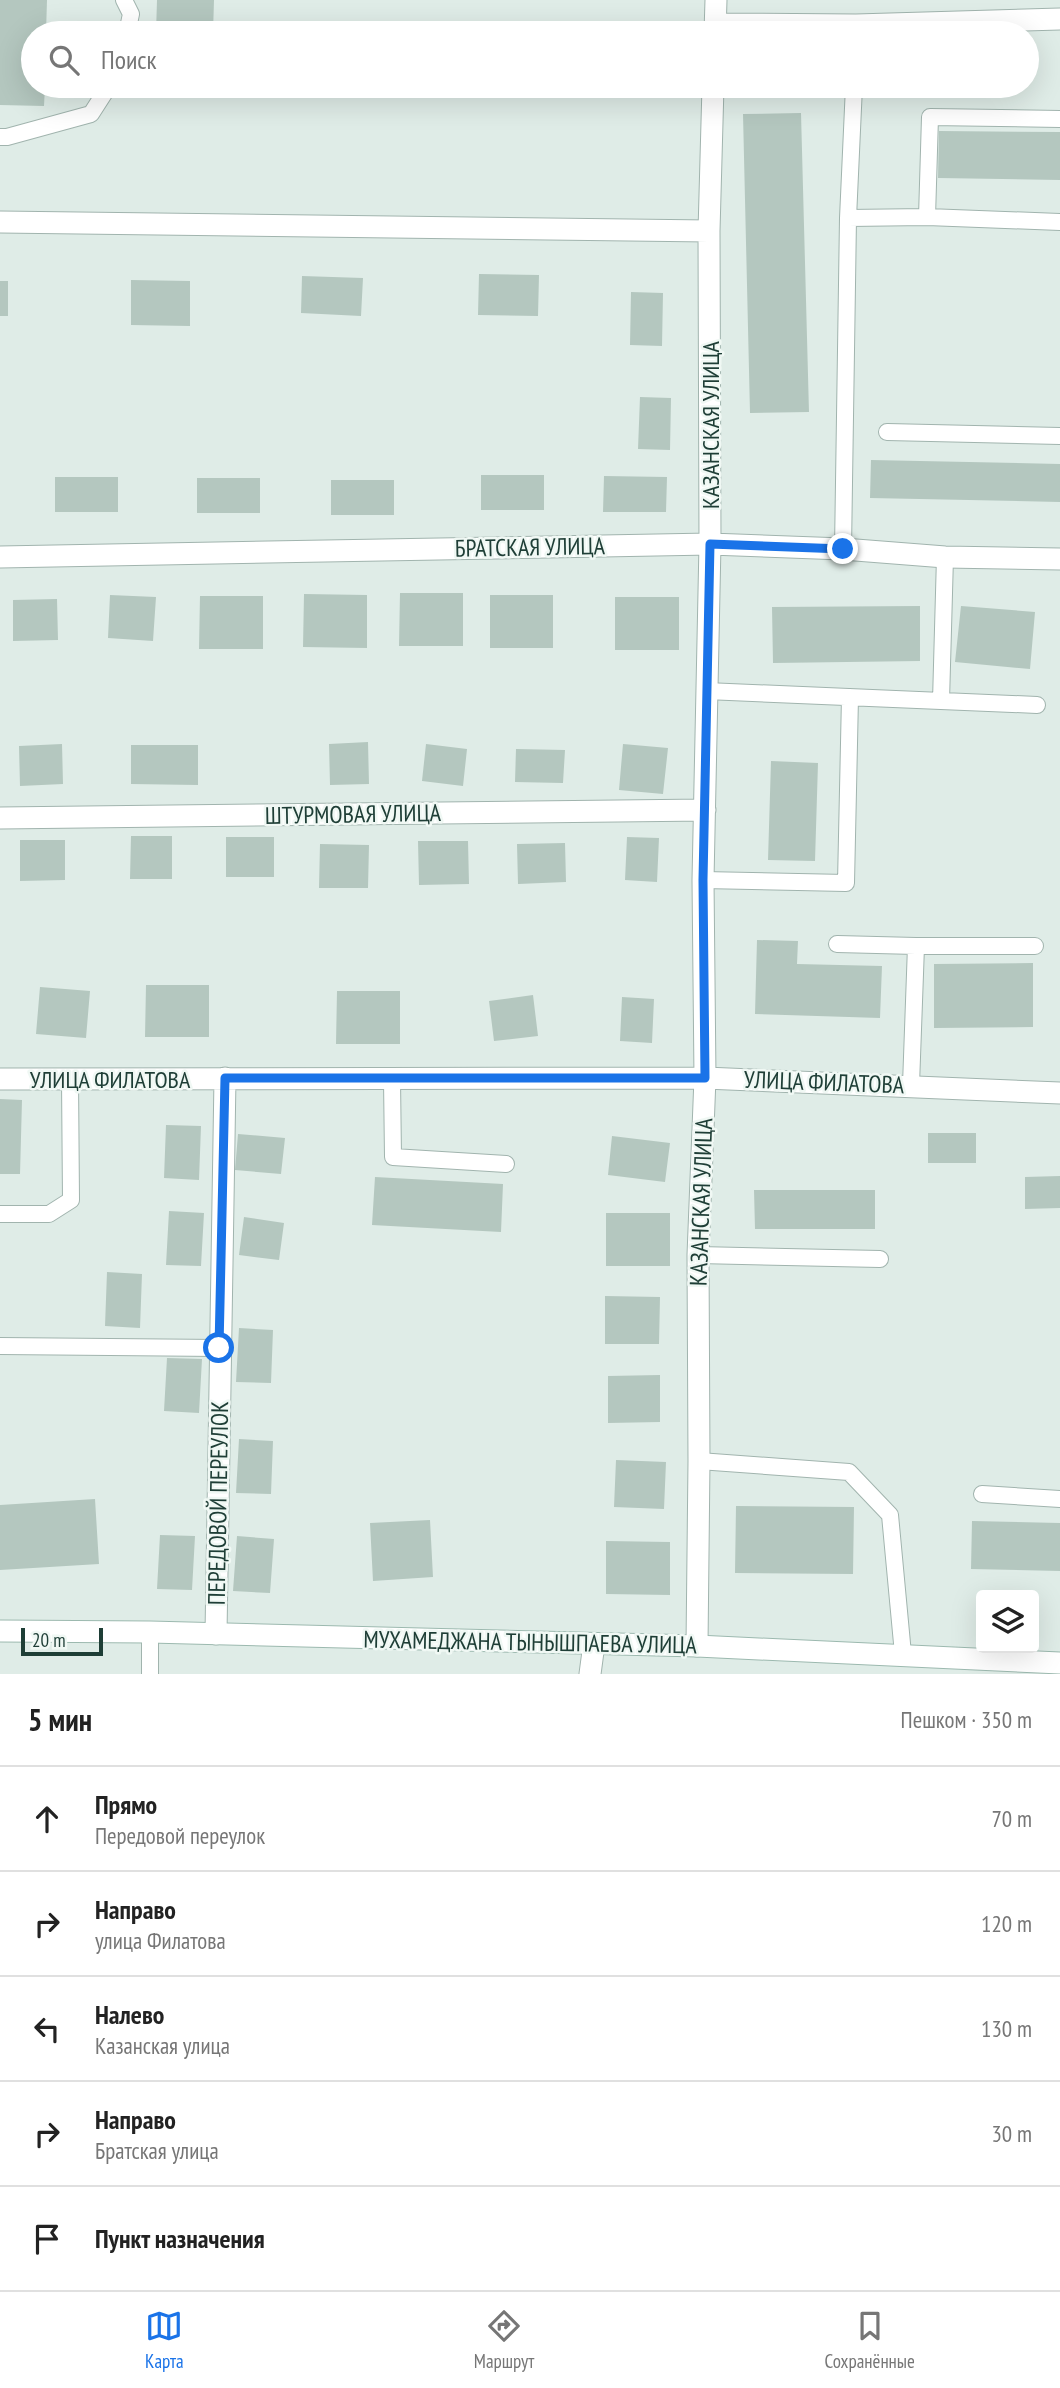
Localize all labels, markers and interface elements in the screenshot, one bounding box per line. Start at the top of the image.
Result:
search box [21,21,1039,98]
icon: search [45,41,83,79]
text: Поиск [101,43,157,76]
street label: КАЗАНСКАЯ УЛИЦА [695,340,726,509]
street label: БРАТСКАЯ УЛИЦА [455,530,606,564]
route end [827,533,858,564]
street label: ШТУРМОВАЯ УЛИЦА [265,797,442,831]
street label: УЛИЦА ФИЛАТОВА [30,1064,191,1095]
street label: УЛИЦА ФИЛАТОВА [743,1064,905,1100]
street label: КАЗАНСКАЯ УЛИЦА [683,1117,719,1286]
route start [203,1332,234,1363]
street label: ПЕРЕДОВОЙ ПЕРЕУЛОК [201,1401,235,1605]
map controls [976,1590,1039,1653]
button: layers [976,1590,1039,1653]
street label: МУХАМЕДЖАНА ТЫНЫШПАЕВА УЛИЦА [363,1624,698,1660]
scale bar [21,1625,103,1657]
text: 20 m [32,1628,66,1652]
text: 5 мин [28,1700,92,1739]
text: Пешком · 350 m [901,1705,1032,1734]
text: Прямо [95,1788,157,1821]
icon: ahead [28,1800,66,1838]
text: 70 m [991,1804,1032,1833]
text: Передовой переулок [95,1821,265,1850]
text: Направо [95,1893,176,1926]
icon: right [28,1905,66,1943]
text: 120 m [981,1909,1032,1938]
text: улица Филатова [95,1926,226,1955]
text: Налево [95,1998,164,2031]
icon: left [28,2010,66,2048]
text: 130 m [981,2014,1032,2043]
text: Казанская улица [95,2031,230,2060]
text: Направо [95,2103,176,2136]
icon: right [28,2115,66,2153]
text: 30 m [991,2119,1032,2148]
text: Братская улица [95,2136,219,2165]
icon: arrive [28,2220,66,2258]
text: Пункт назначения [95,2222,265,2255]
tab: Карта [145,2307,184,2373]
tab: Маршрут [474,2307,534,2373]
tab: Сохранённые [825,2307,915,2373]

